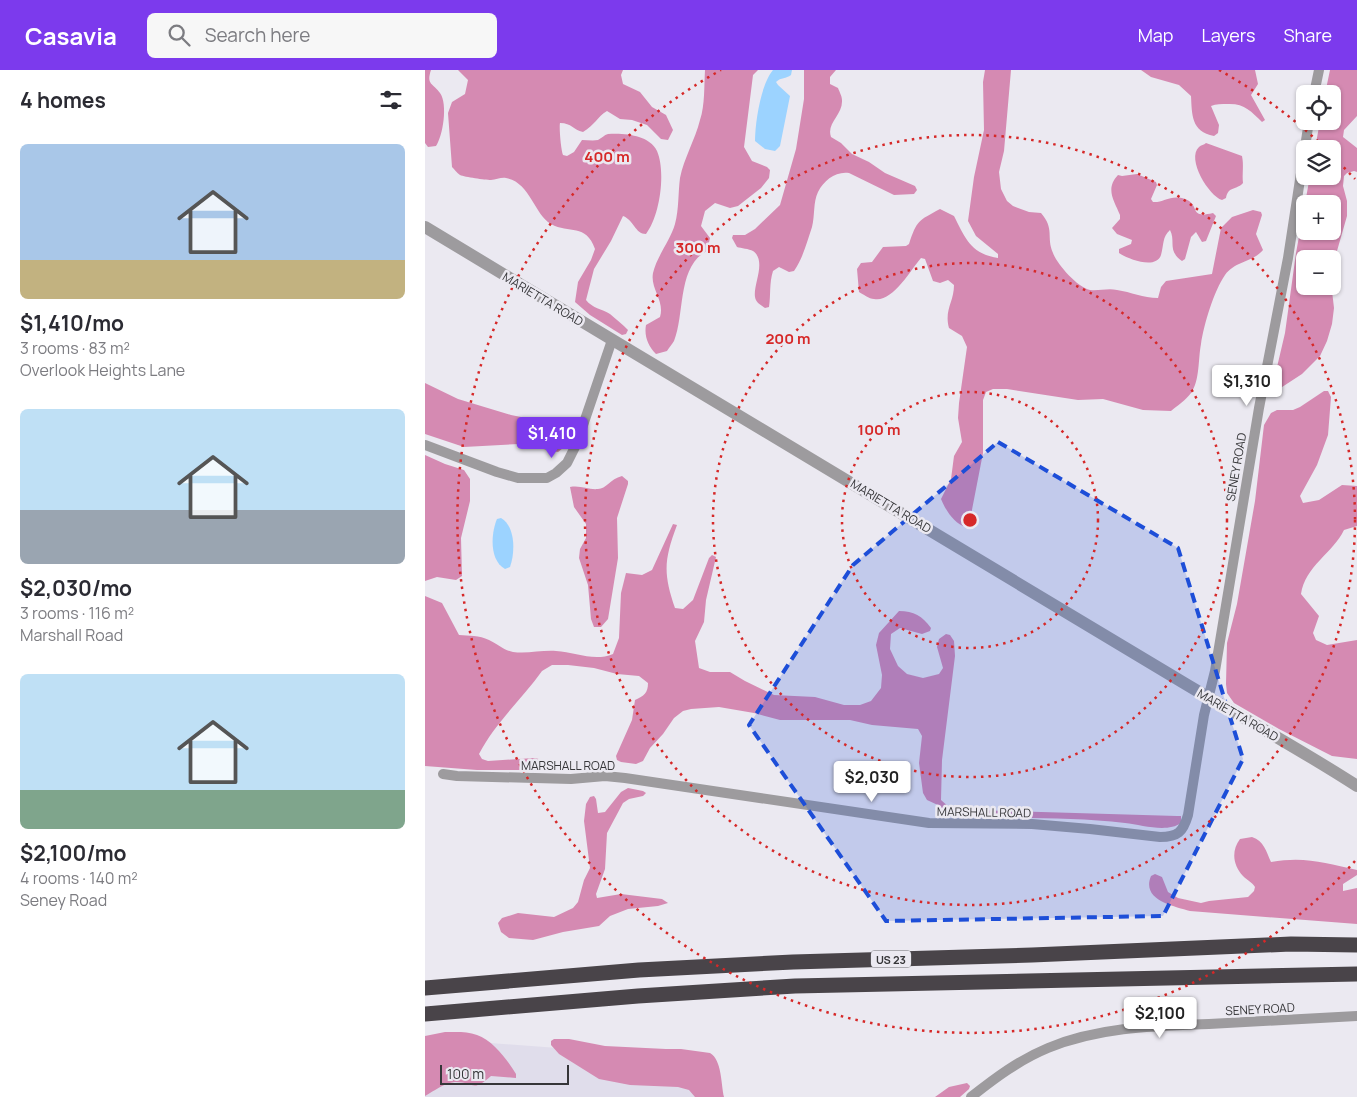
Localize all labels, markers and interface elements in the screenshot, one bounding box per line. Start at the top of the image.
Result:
search box [147,13,497,58]
text: Casavia [25,19,117,52]
icon: search [165,21,193,49]
text: Search here [205,22,310,48]
text: Map [1138,23,1173,47]
text: Layers [1201,23,1255,47]
text: Share [1283,23,1332,47]
map controls [1296,85,1341,295]
button: locate [1296,85,1341,130]
text: 4 homes [20,86,106,114]
icon: filters [377,86,405,114]
button: layers [1296,140,1341,185]
text: 400 m [584,146,630,167]
icon: home [168,177,258,267]
button: + [1296,195,1341,240]
text: 300 m [676,237,720,258]
button: − [1296,250,1341,295]
street label: MARIETTA ROAD [499,268,587,330]
text: $1,410/mo [20,309,124,337]
text: 200 m [765,328,811,349]
text: 3 rooms · 83 m² [20,337,130,359]
text: Overlook Heights Lane [20,359,185,381]
pin: $1,310 [1206,364,1288,407]
text: $1,310 [1223,370,1271,392]
pin: $1,410 [511,416,593,459]
text: 100 m [858,419,900,440]
text: $1,410 [528,422,576,444]
street label: SENEY ROAD [1222,431,1250,503]
icon: home [168,442,258,532]
street label: MARIETTA ROAD [847,475,935,537]
centre of rings [961,511,979,529]
text: $2,030/mo [20,574,132,602]
text: 3 rooms · 116 m² [20,602,134,624]
text: Marshall Road [20,624,123,646]
street label: MARIETTA ROAD [1194,685,1282,745]
icon: home [168,707,258,797]
street label: MARSHALL ROAD [521,757,615,774]
pin: $2,030 [831,760,913,803]
text: $2,030 [845,766,899,788]
street label: MARSHALL ROAD [937,803,1031,821]
text: $2,100/mo [20,839,127,867]
text: 4 rooms · 140 m² [20,867,138,889]
text: Seney Road [20,889,107,911]
road number: US 23 [871,951,911,968]
pin: $2,100 [1119,996,1201,1039]
street label: SENEY ROAD [1225,999,1295,1019]
text: $2,100 [1135,1002,1185,1024]
scale bar [440,1062,569,1085]
text: 100 m [447,1064,484,1083]

